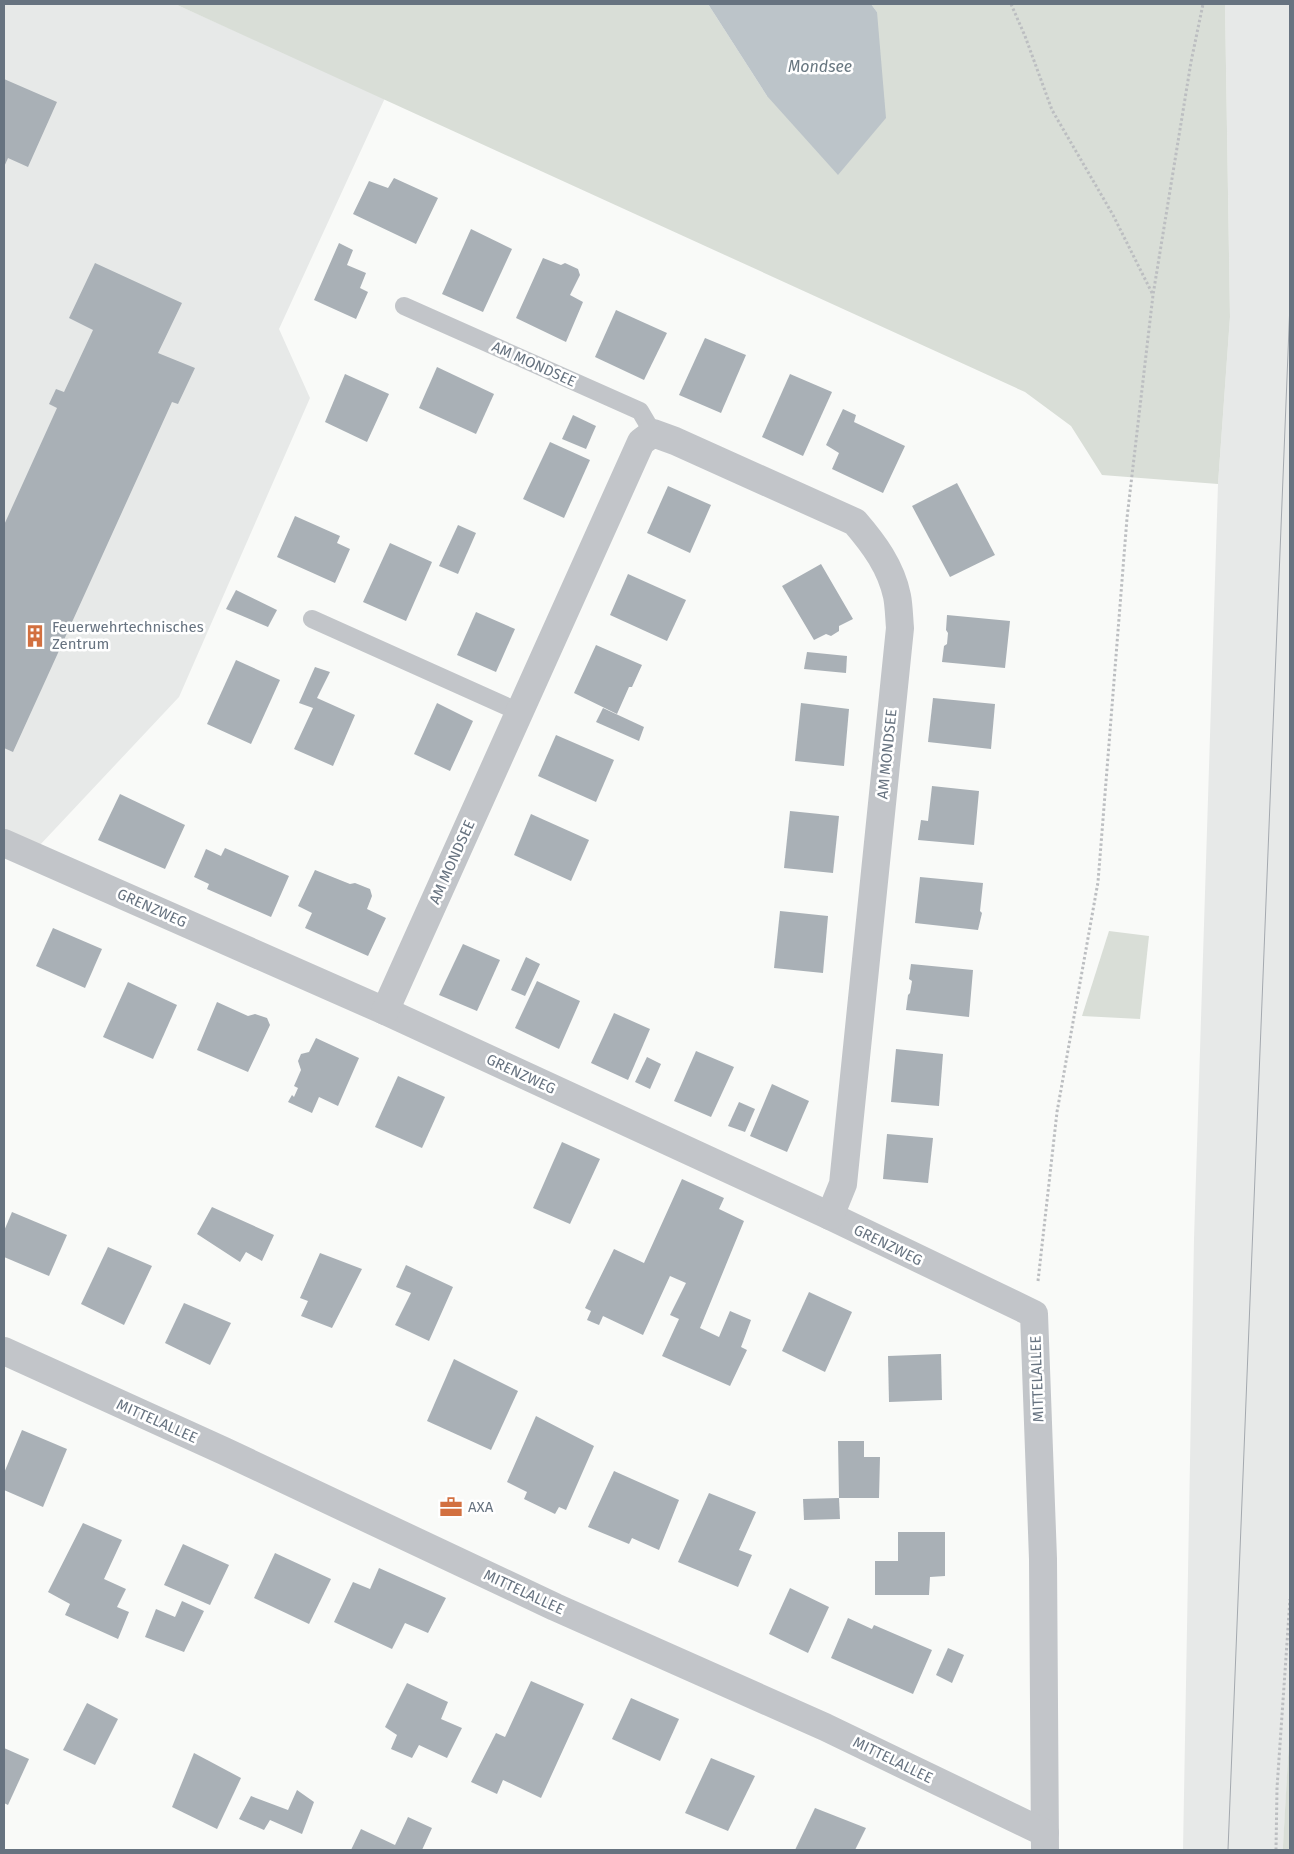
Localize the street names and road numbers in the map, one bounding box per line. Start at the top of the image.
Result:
street label: AM MONDSEE [489,337,579,391]
street label: AM MONDSEE [873,708,901,800]
street label: AM MONDSEE [425,817,479,907]
street label: GRENZWEG [114,885,190,931]
street label: GRENZWEG [484,1050,558,1098]
street label: GRENZWEG [851,1221,925,1269]
street label: MITTELALLEE [1026,1335,1048,1423]
street label: MITTELALLEE [114,1395,200,1447]
street label: MITTELALLEE [481,1566,567,1618]
street label: MITTELALLEE [850,1733,936,1787]

